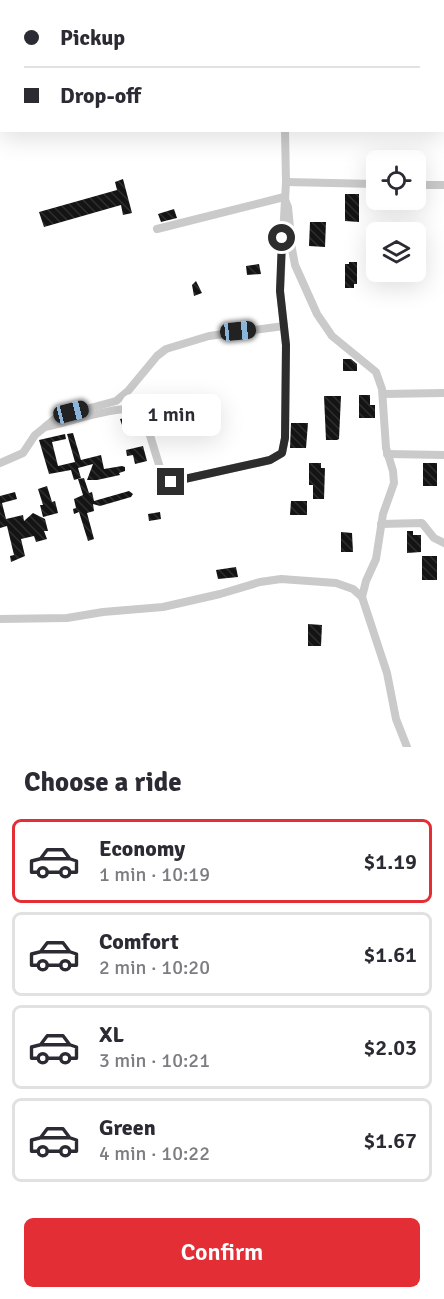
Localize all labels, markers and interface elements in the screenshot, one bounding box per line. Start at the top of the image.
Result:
text: Pickup [60,24,125,51]
text: Drop-off [60,82,141,109]
map controls [366,150,426,282]
button: locate [366,150,426,210]
button: layers [366,222,426,282]
route start [268,224,295,251]
car [219,320,257,342]
callout: 1 min [122,395,220,437]
car [51,399,91,425]
text: 1 min [148,402,195,427]
route end [157,468,184,495]
text: Choose a ride [24,766,182,799]
icon: car [27,834,81,888]
text: Economy [99,835,185,862]
text: $1.19 [363,848,417,875]
text: 1 min · 10:19 [99,862,210,887]
icon: car [27,927,81,981]
text: Comfort [99,928,179,955]
text: $1.61 [363,941,417,968]
text: 2 min · 10:20 [99,955,210,980]
icon: car [27,1020,81,1074]
text: XL [99,1021,124,1048]
text: $2.03 [363,1034,417,1061]
text: 3 min · 10:21 [99,1048,210,1073]
icon: car [27,1113,81,1167]
text: Green [99,1114,156,1141]
text: $1.67 [363,1127,417,1154]
text: 4 min · 10:22 [99,1141,210,1166]
button: Confirm [24,1218,420,1287]

